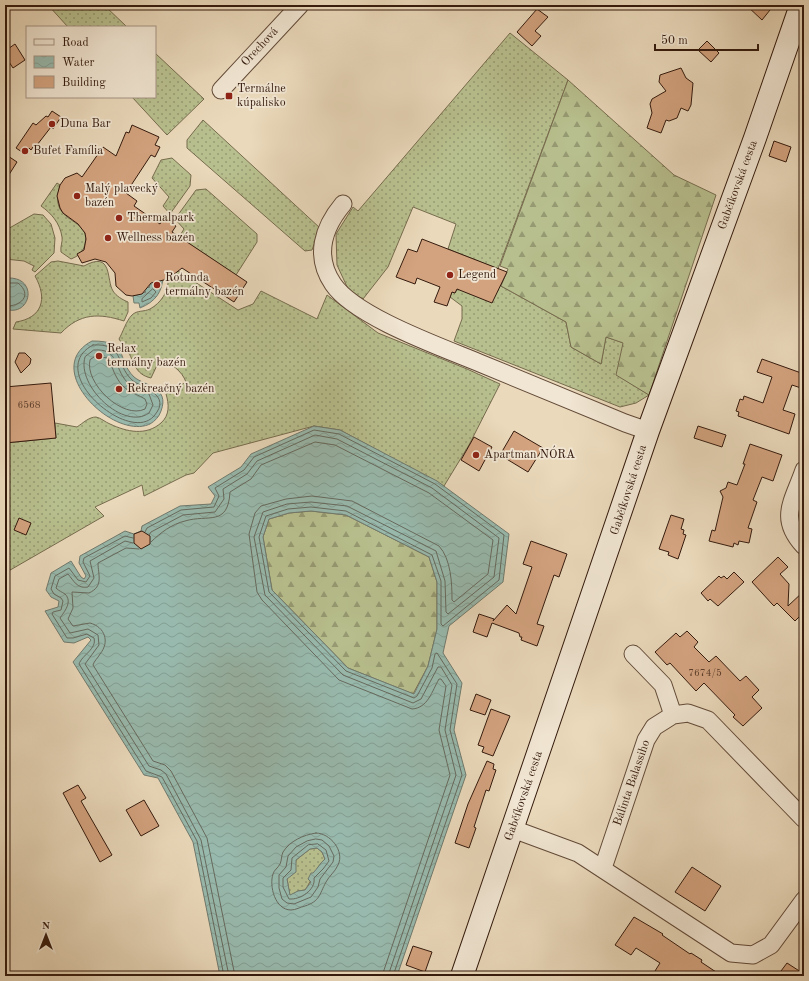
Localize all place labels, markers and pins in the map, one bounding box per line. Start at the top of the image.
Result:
place label: Termálne kúpalisko [237,83,286,109]
marker: Termálne kúpalisko [224,91,234,101]
place label: Duna Bar [60,118,111,130]
marker: Duna Bar [47,119,57,129]
place label: Bufet Família [33,145,103,157]
marker: Bufet Família [20,146,30,156]
place label: Malý plavecký bazén [85,183,159,209]
marker: Malý plavecký bazén [72,191,82,201]
place label: Thermalpark [127,212,195,224]
marker: Thermalpark [114,213,124,223]
place label: Wellness bazén [116,232,195,244]
marker: Wellness bazén [103,233,113,243]
place label: Legend [458,269,496,281]
marker: Legend [445,270,455,280]
place label: Rotunda termálny bazén [165,272,244,298]
marker: Rotunda termálny bazén [152,280,162,290]
place label: Relax termálny bazén [107,343,186,369]
marker: Relax termálny bazén [94,351,104,361]
place label: Rekreačný bazén [127,383,215,395]
marker: Rekreačný bazén [114,384,124,394]
place label: Apartman NÓRA [484,445,575,461]
marker: Apartman NÓRA [471,450,481,460]

